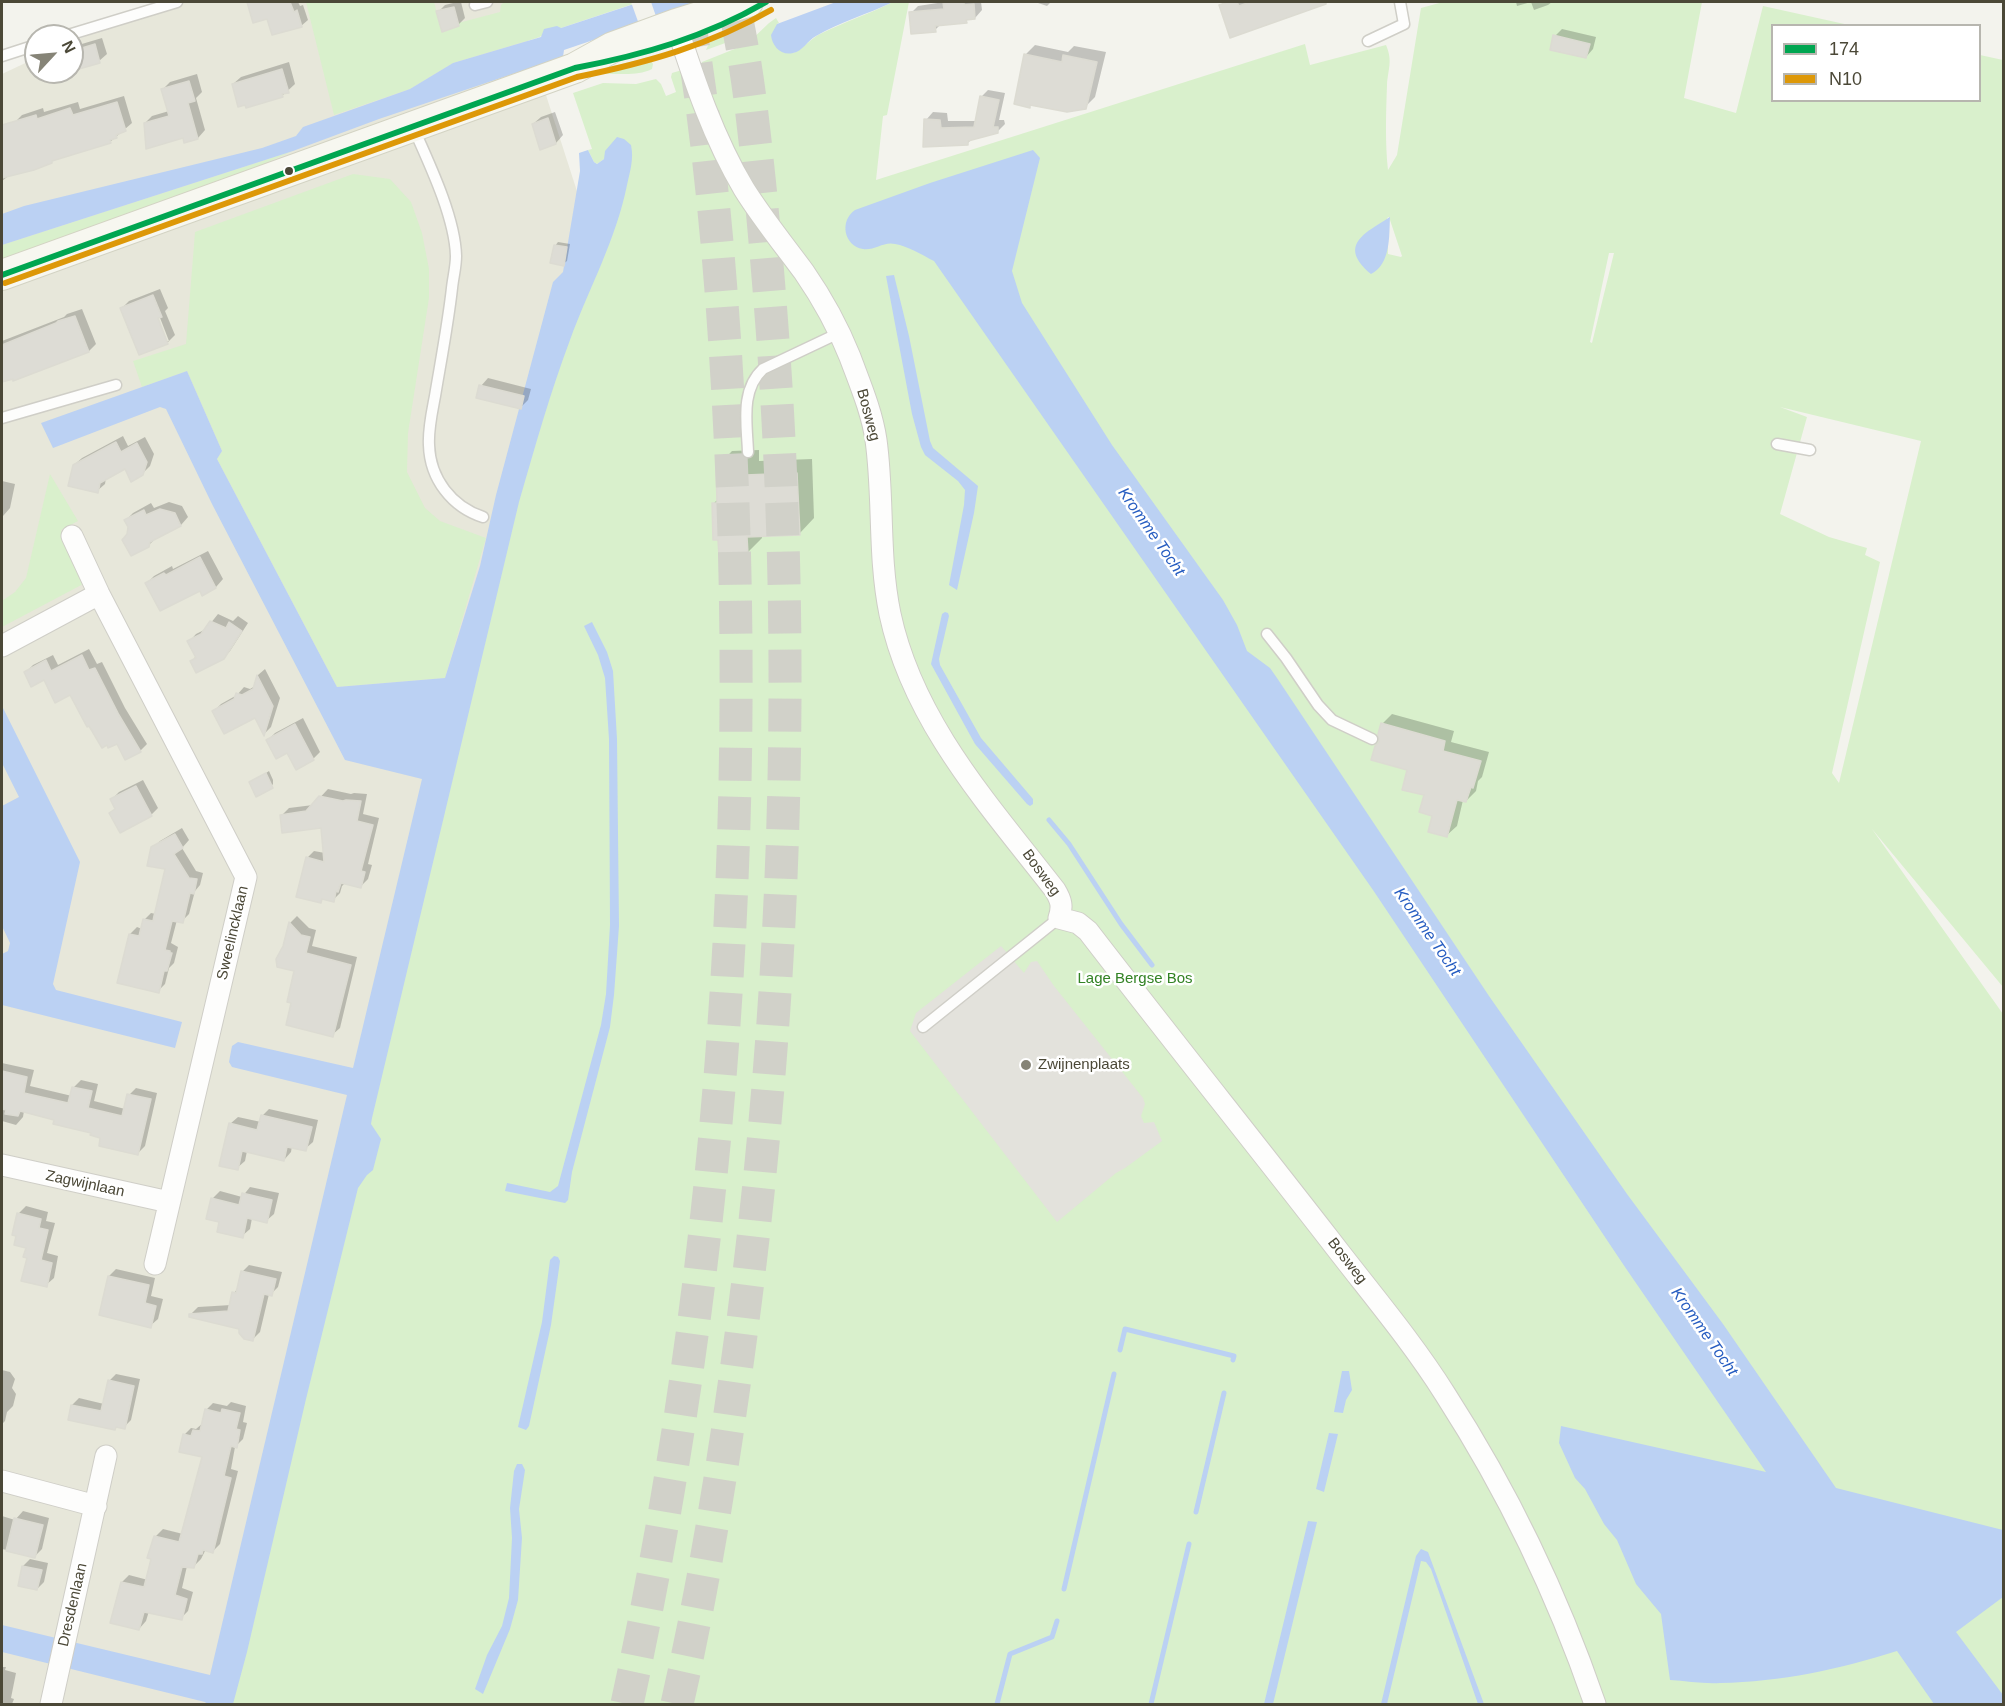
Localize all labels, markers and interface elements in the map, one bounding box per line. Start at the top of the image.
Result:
north arrow [24,24,84,84]
legend [1771,24,1981,102]
text: N [59,38,79,56]
text: 174 [1829,39,1859,59]
text: N10 [1829,69,1862,89]
unlabelled marker [283,165,295,177]
street label: Bosweg [852,387,884,443]
water label: Kromme Tocht [1113,484,1189,580]
street label: Bosweg [1018,846,1064,900]
street label: Sweelincklaan [213,884,253,982]
water label: Kromme Tocht [1389,884,1465,980]
park label: Lage Bergse Bos [1077,970,1193,988]
place label: Zwijnenplaats [1038,1056,1130,1074]
marker: Zwijnenplaats [1019,1058,1033,1072]
street label: Zagwijnlaan [44,1167,126,1201]
street label: Bosweg [1323,1234,1371,1288]
water label: Kromme Tocht [1666,1284,1742,1380]
street label: Dresdenlaan [55,1562,91,1648]

